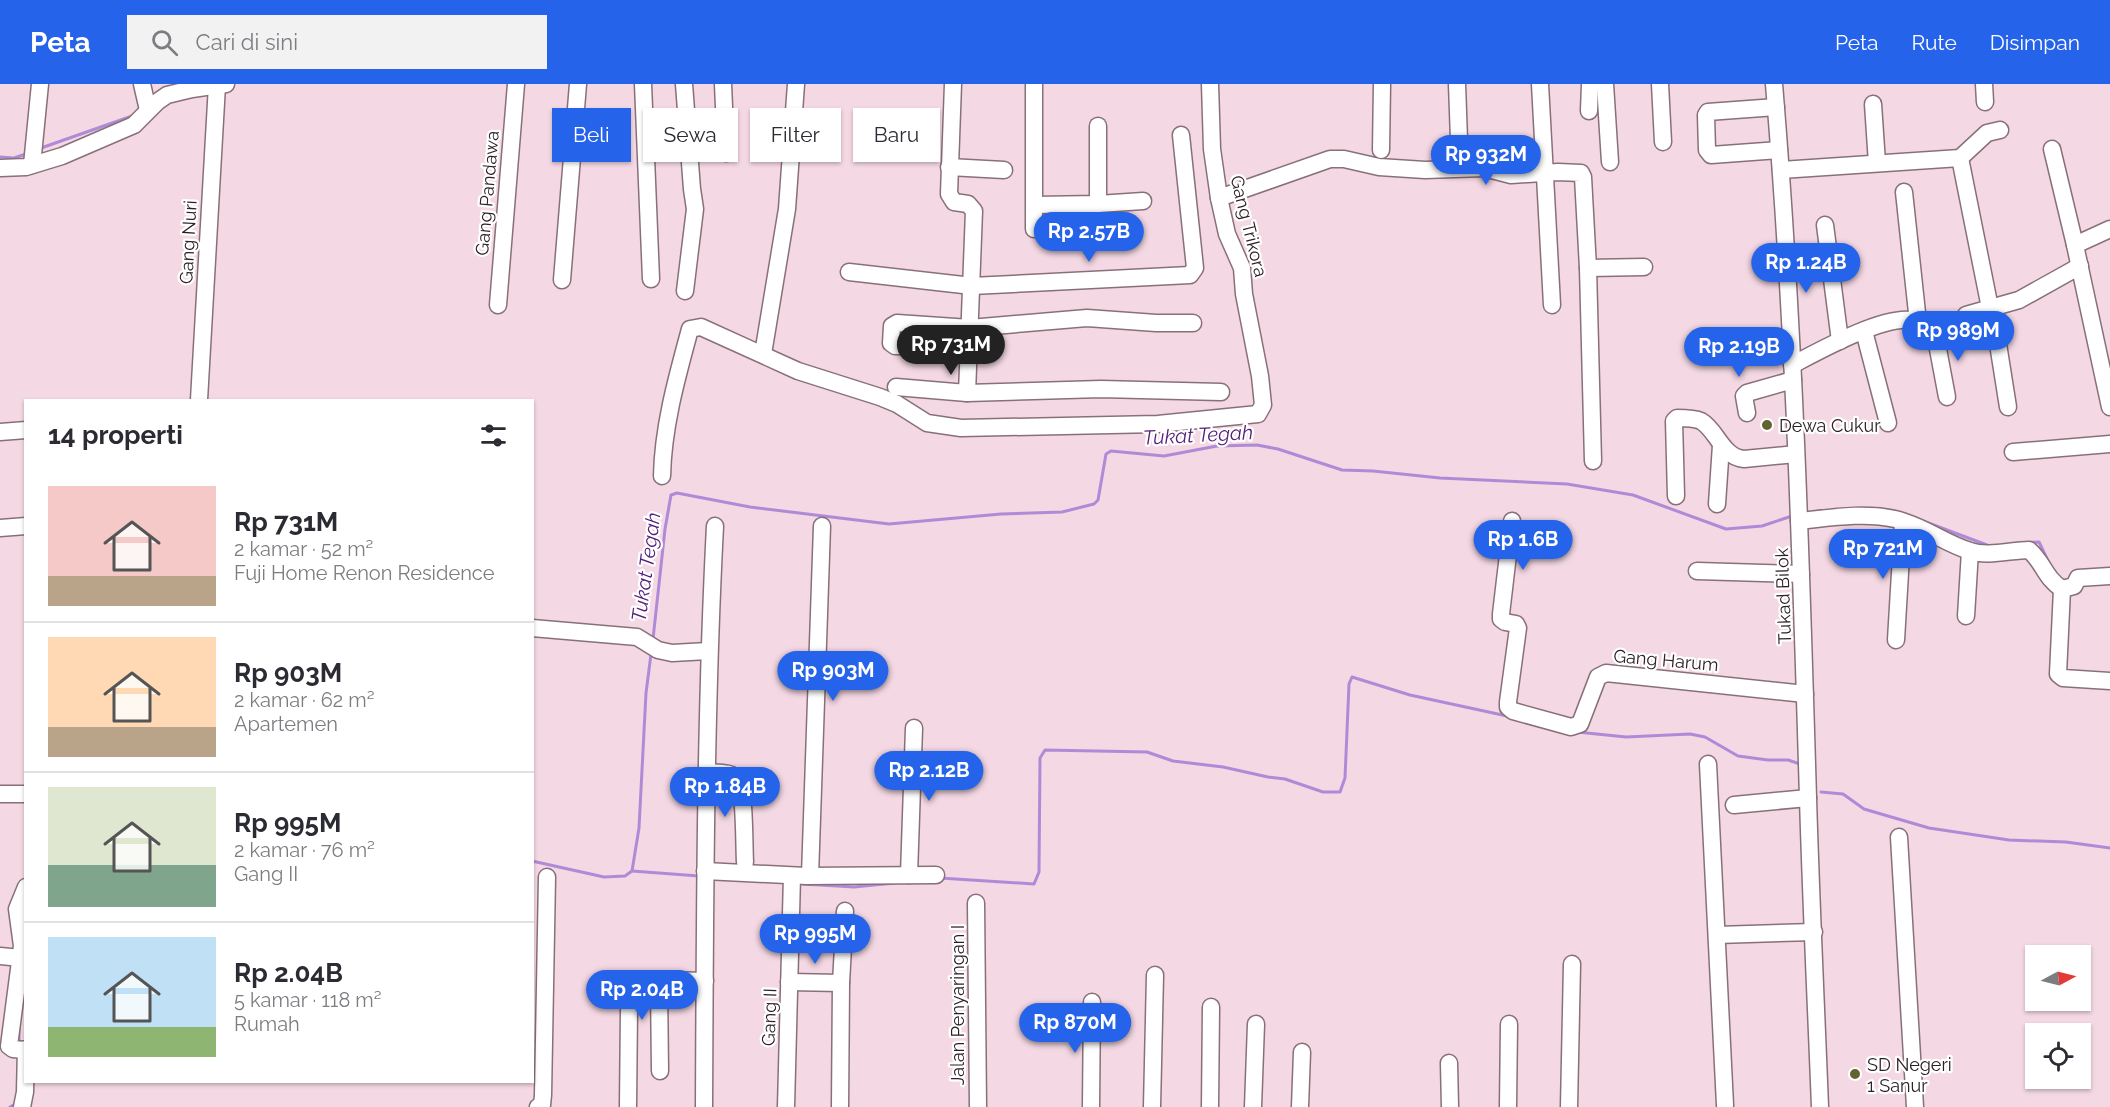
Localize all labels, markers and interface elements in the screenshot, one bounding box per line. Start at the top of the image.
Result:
search box [127,15,547,69]
text: Peta [30,26,91,59]
icon: search [148,26,181,59]
text: Cari di sini [196,29,298,55]
text: Peta [1835,30,1879,55]
text: Rute [1912,30,1957,55]
text: Disimpan [1990,30,2080,55]
chip: Beli [552,108,631,162]
chip: Sewa [643,108,738,162]
chip: Filter [750,108,841,162]
chip: Baru [853,108,940,162]
street label: Gang Pandawa [471,130,503,256]
pin: Rp 932M [1431,135,1541,186]
text: Rp 932M [1445,142,1527,166]
street label: Gang Trikora [1226,173,1272,279]
street label: Gang Nuri [175,200,201,284]
pin: Rp 2.57B [1027,212,1151,263]
text: Rp 2.57B [1048,219,1130,243]
pin: Rp 1.24B [1744,243,1868,294]
text: Rp 1.24B [1765,250,1847,274]
pin: Rp 989M [1903,311,2013,362]
text: Rp 989M [1916,318,2000,342]
pin: Rp 731M [896,325,1006,376]
pin: Rp 2.19B [1677,327,1801,378]
text: Rp 731M [911,332,991,356]
text: Rp 2.19B [1698,334,1780,358]
place label: Dewa Cukur [1779,415,1881,436]
marker: Dewa Cukur [1760,418,1774,432]
icon: filters [477,419,510,452]
text: 14 properti [48,420,183,450]
water label: Tukat Tegah [1142,420,1254,450]
text: Rp 731M [234,507,338,537]
icon: home [96,510,168,582]
water label: Tukat Tegah [626,511,666,623]
pin: Rp 1.6B [1468,520,1578,571]
text: Rp 1.6B [1488,527,1558,551]
pin: Rp 721M [1828,529,1938,580]
text: Rp 721M [1843,536,1923,560]
text: 2 kamar · 52 m² [234,537,373,561]
street label: Tukad Bilok [1771,547,1795,645]
text: Fuji Home Renon Residence [234,561,494,585]
street label: Gang Harum [1613,645,1719,675]
pin: Rp 903M [778,651,888,702]
text: Rp 903M [234,658,342,688]
text: Rp 903M [791,658,875,682]
icon: home [96,661,168,733]
text: 2 kamar · 62 m² [234,688,375,712]
text: Apartemen [234,712,338,736]
pin: Rp 2.12B [867,751,991,802]
text: Rp 2.12B [888,758,970,782]
pin: Rp 1.84B [663,767,787,818]
text: Rp 1.84B [684,774,766,798]
text: Rp 995M [234,808,341,838]
icon: home [96,811,168,883]
text: 2 kamar · 76 m² [234,838,375,862]
text: Gang II [234,862,298,886]
pin: Rp 995M [760,914,870,965]
text: Rp 995M [774,921,856,945]
street label: Jalan Penyaringan I [947,925,968,1085]
north arrow [2025,945,2091,1011]
map controls [2025,945,2091,1089]
text: Rp 2.04B [234,958,343,988]
icon: home [96,961,168,1033]
pin: Rp 2.04B [580,970,704,1021]
text: Rp 2.04B [600,977,684,1001]
text: 5 kamar · 118 m² [234,988,382,1012]
street label: Gang II [757,988,781,1046]
pin: Rp 870M [1020,1003,1130,1054]
text: Rp 870M [1033,1010,1117,1034]
text: Rumah [234,1012,300,1036]
button: locate [2025,1023,2091,1089]
place label: SD Negeri 1 Sanur [1867,1054,1952,1096]
marker: SD Negeri 1 Sanur [1848,1067,1862,1081]

